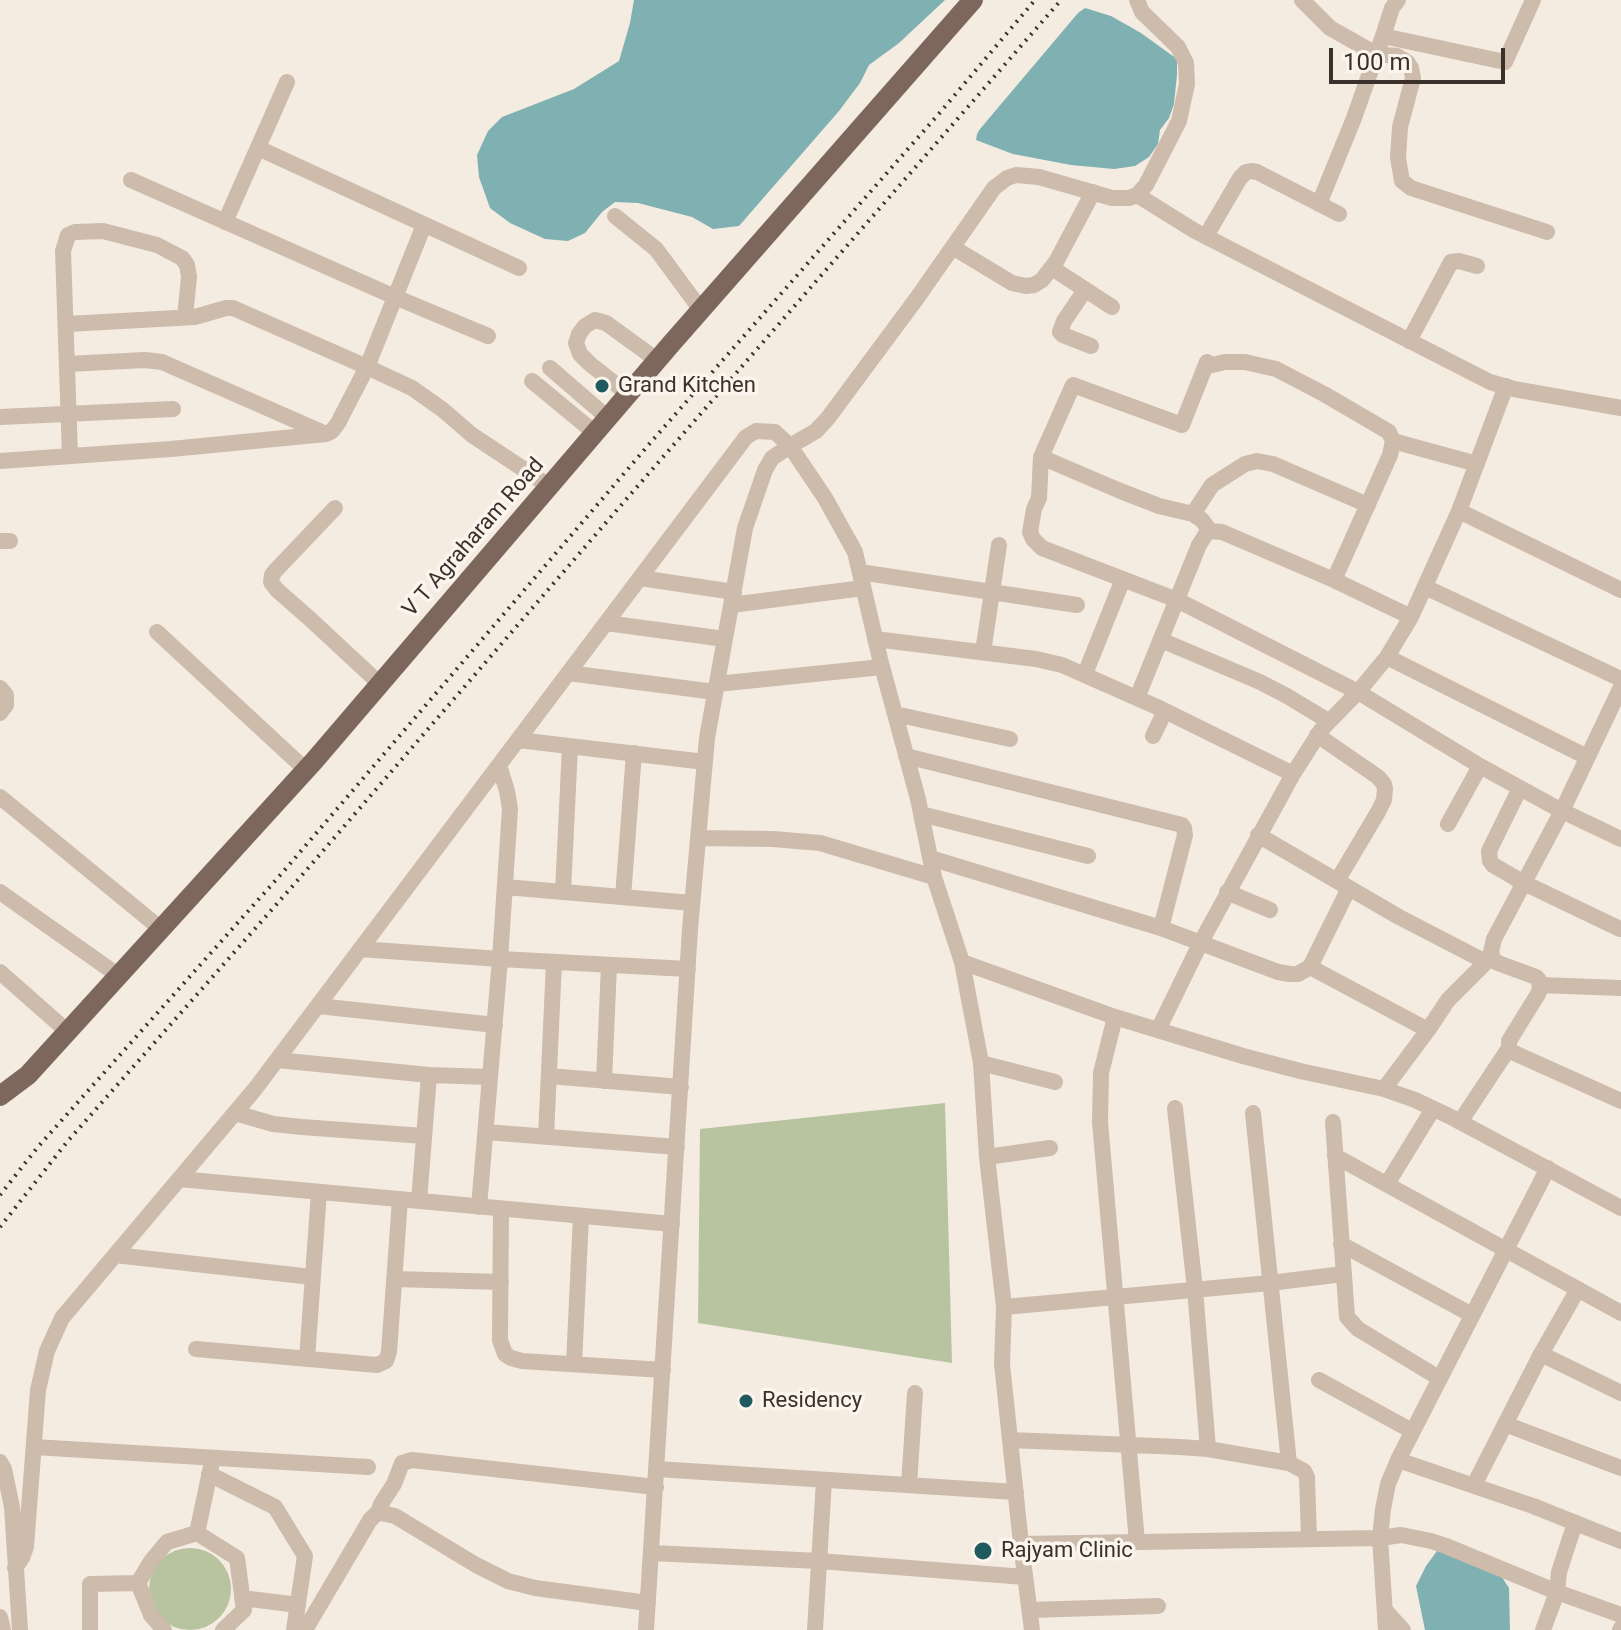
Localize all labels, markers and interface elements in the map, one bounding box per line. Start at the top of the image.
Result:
scale bar [1333,32,1509,82]
text: 100 m [1343,48,1410,76]
place label: Grand Kitchen [618,373,756,399]
marker: Grand Kitchen [593,377,611,395]
street label: V T Agraharam Road [398,453,550,623]
place label: Residency [762,1388,862,1414]
marker: Residency [737,1392,755,1410]
place label: Rajyam Clinic [1001,1538,1133,1564]
marker: Rajyam Clinic [972,1540,994,1562]

